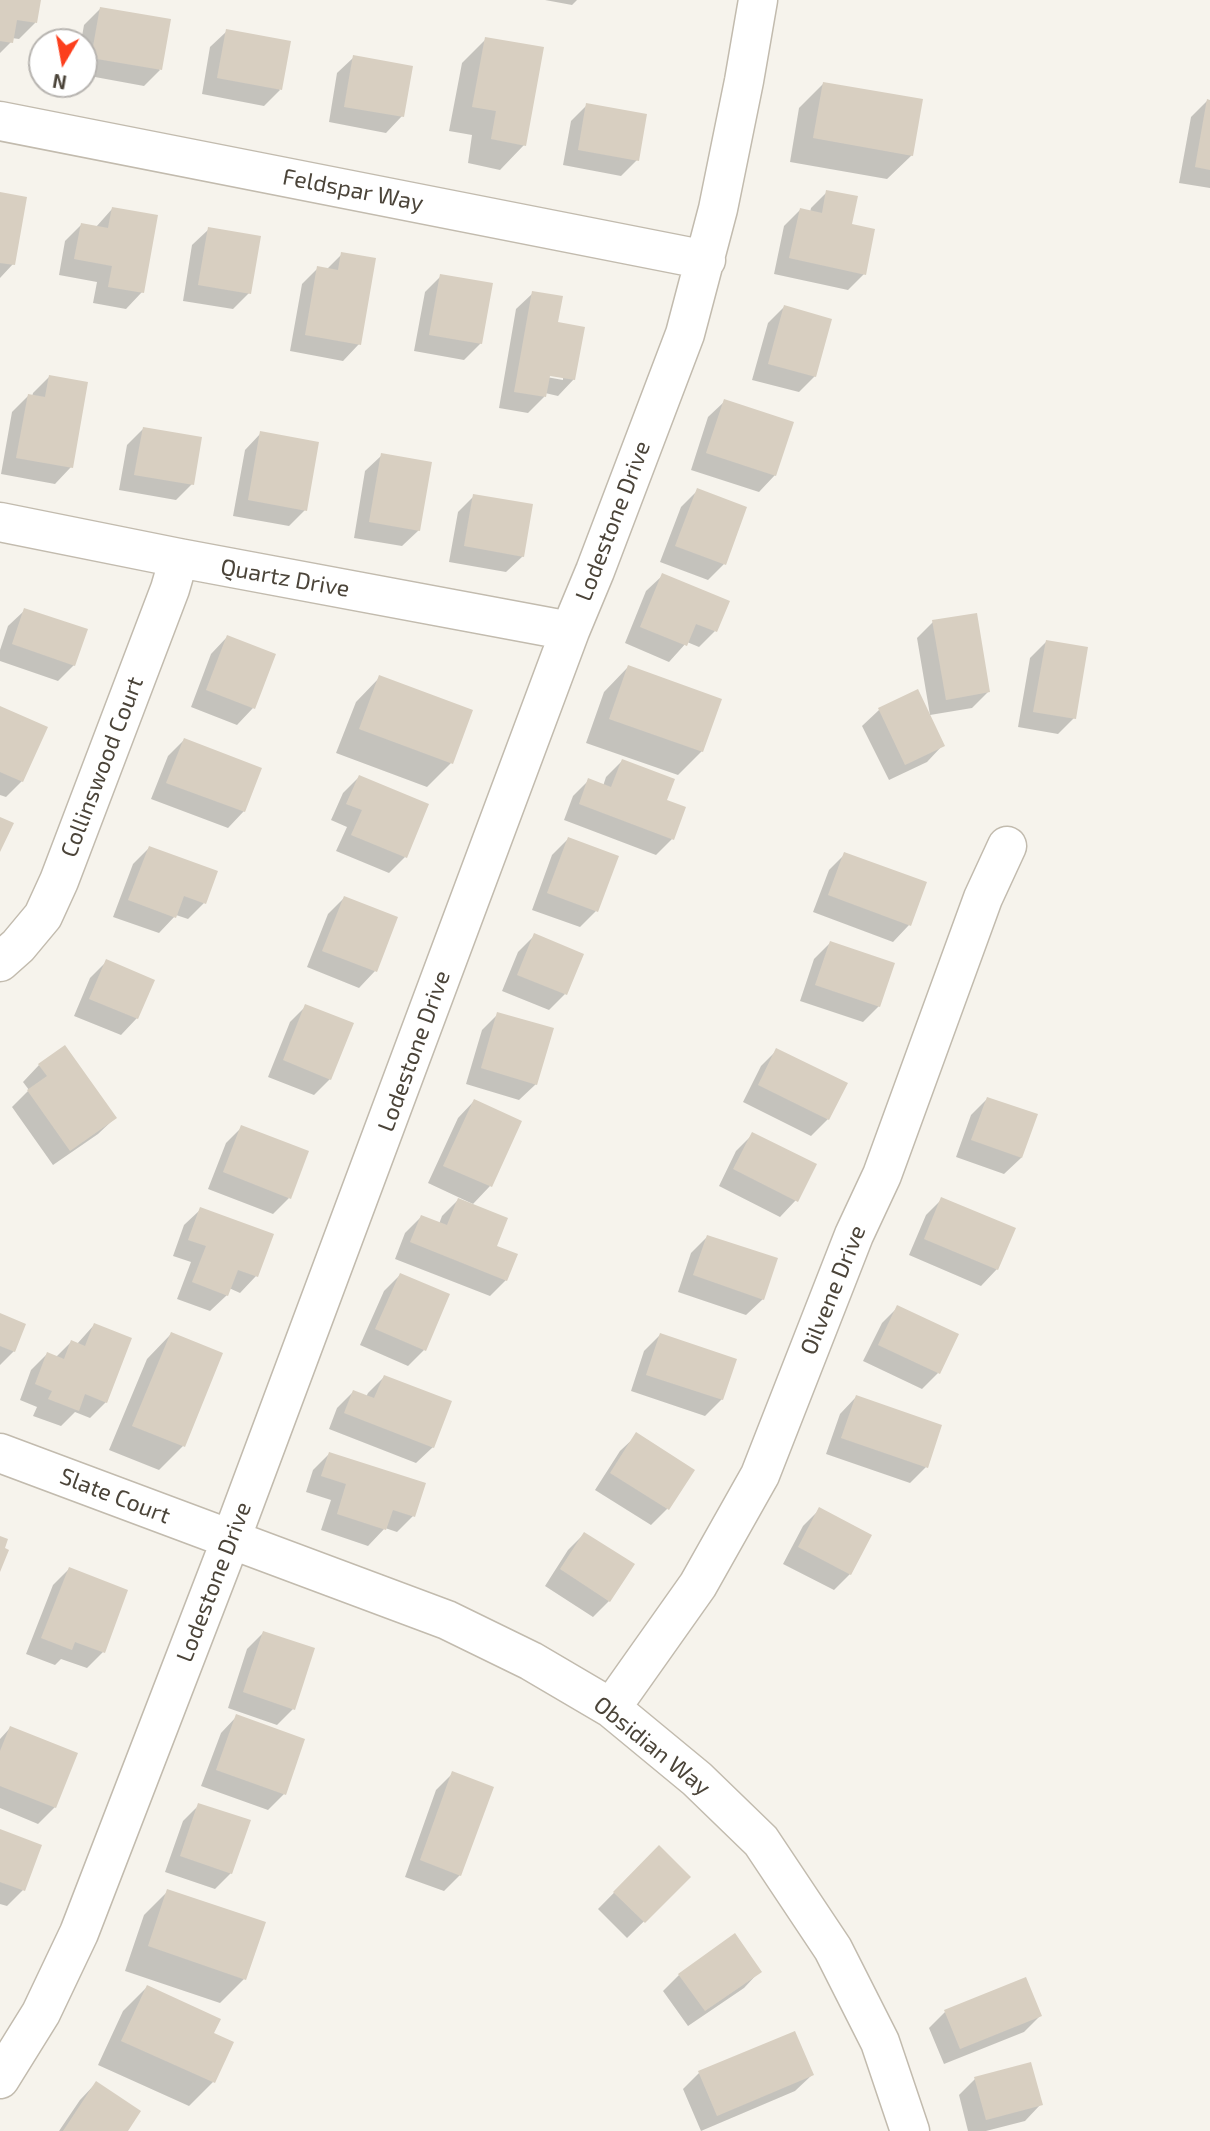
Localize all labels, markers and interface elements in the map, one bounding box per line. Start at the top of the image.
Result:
north arrow [28,28,98,98]
text: N [51,70,68,95]
street label: Feldspar Way [280,163,426,217]
street label: Lodestone Drive [570,437,656,605]
street label: Quartz Drive [218,553,352,603]
street label: Collinswood Court [55,673,149,861]
street label: Lodestone Drive [372,967,456,1135]
street label: Oilvene Drive [794,1221,872,1359]
street label: Slate Court [56,1462,174,1530]
street label: Lodestone Drive [171,1498,257,1666]
street label: Obsidian Way [588,1691,716,1801]

